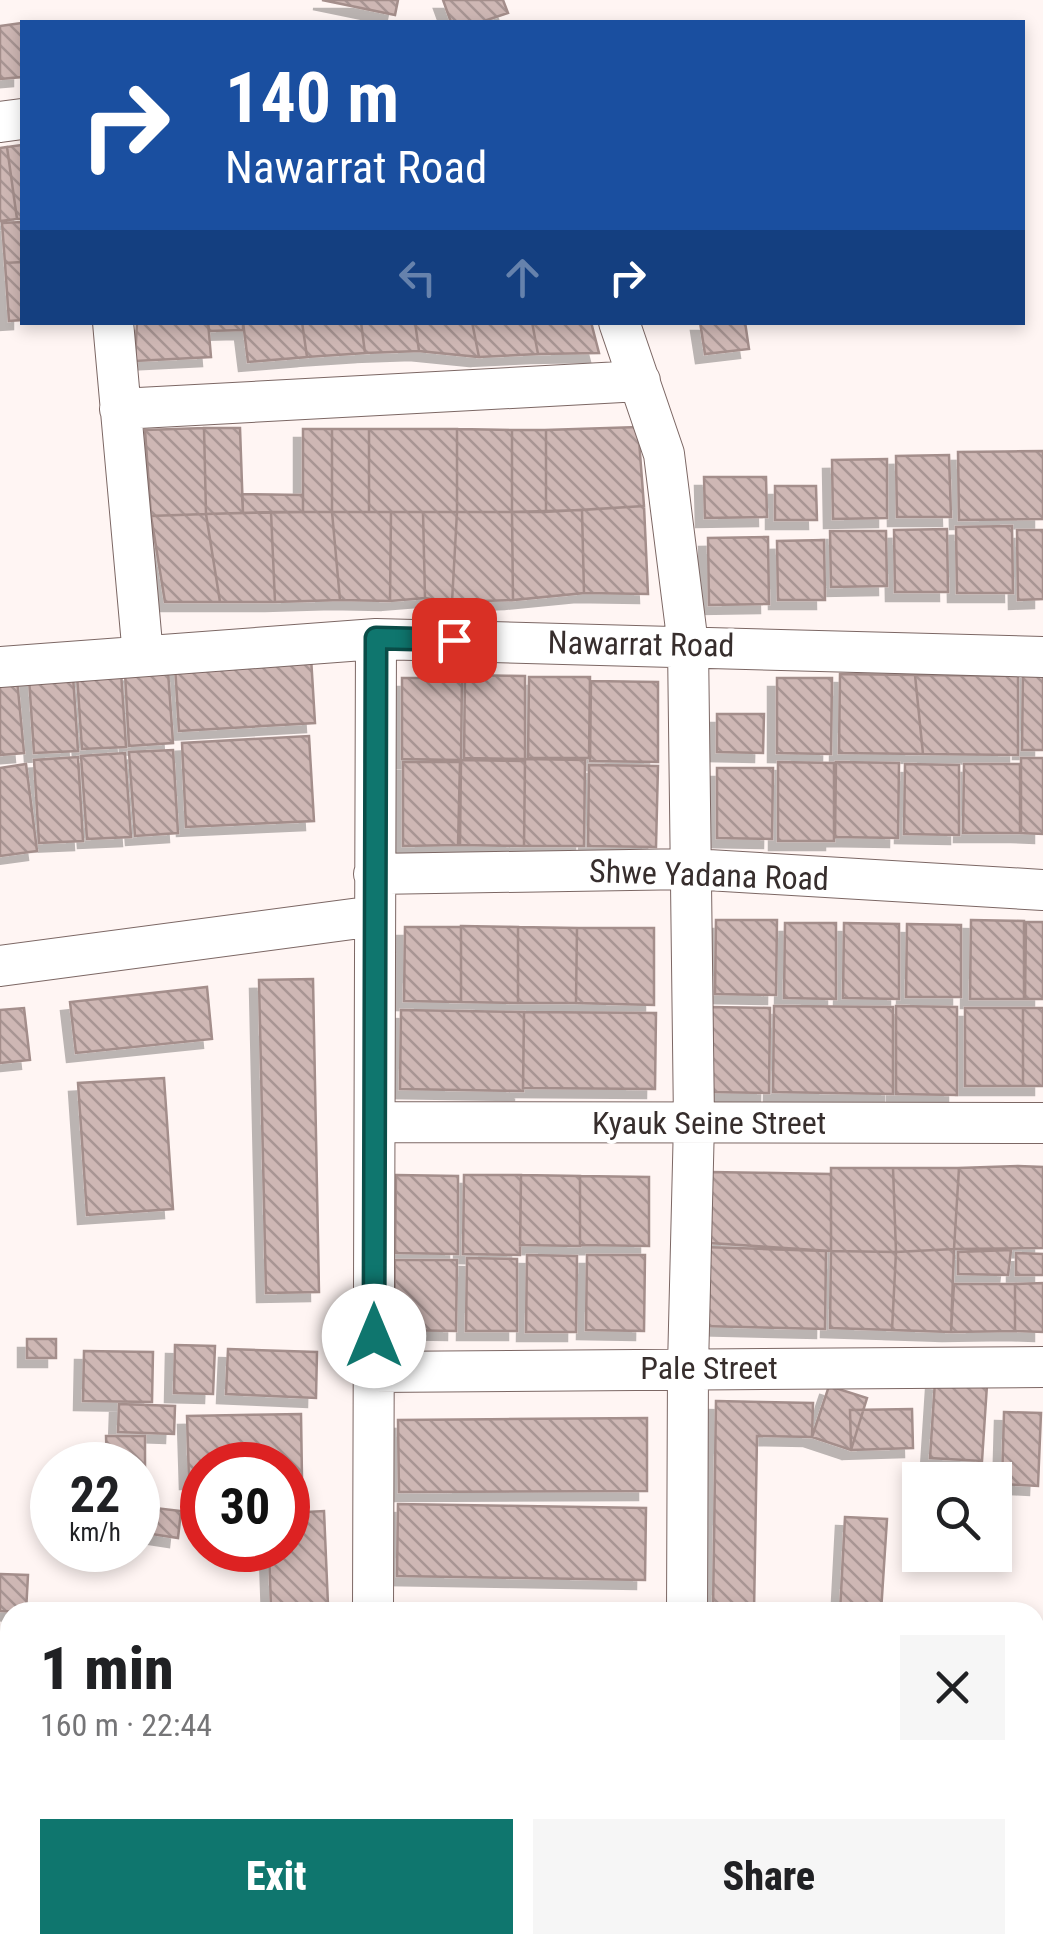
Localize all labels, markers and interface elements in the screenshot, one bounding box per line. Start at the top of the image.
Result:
text: 140 m [225,57,399,139]
icon: right [60,60,190,190]
text: Nawarrat Road [225,141,487,194]
icon: left [390,250,445,305]
icon: ahead [495,250,550,305]
icon: right [600,250,655,305]
pin [412,598,497,683]
icon: arrive [427,613,482,668]
street label: Nawarrat Road [547,623,735,665]
street label: Shwe Yadana Road [589,852,829,898]
street label: Kyauk Seine Street [592,1104,826,1142]
position arrow [322,1284,426,1388]
street label: Pale Street [640,1349,778,1387]
speed limit sign: 30 [180,1442,310,1572]
map controls [902,1462,1012,1572]
button: search [902,1462,1012,1572]
text: 22 [70,1466,120,1524]
text: km/h [69,1518,121,1547]
text: 1 min [40,1633,174,1704]
button: close [900,1635,1005,1740]
text: 160 m · 22:44 [40,1706,212,1744]
button: Exit [40,1819,513,1934]
button: Share [533,1819,1005,1934]

